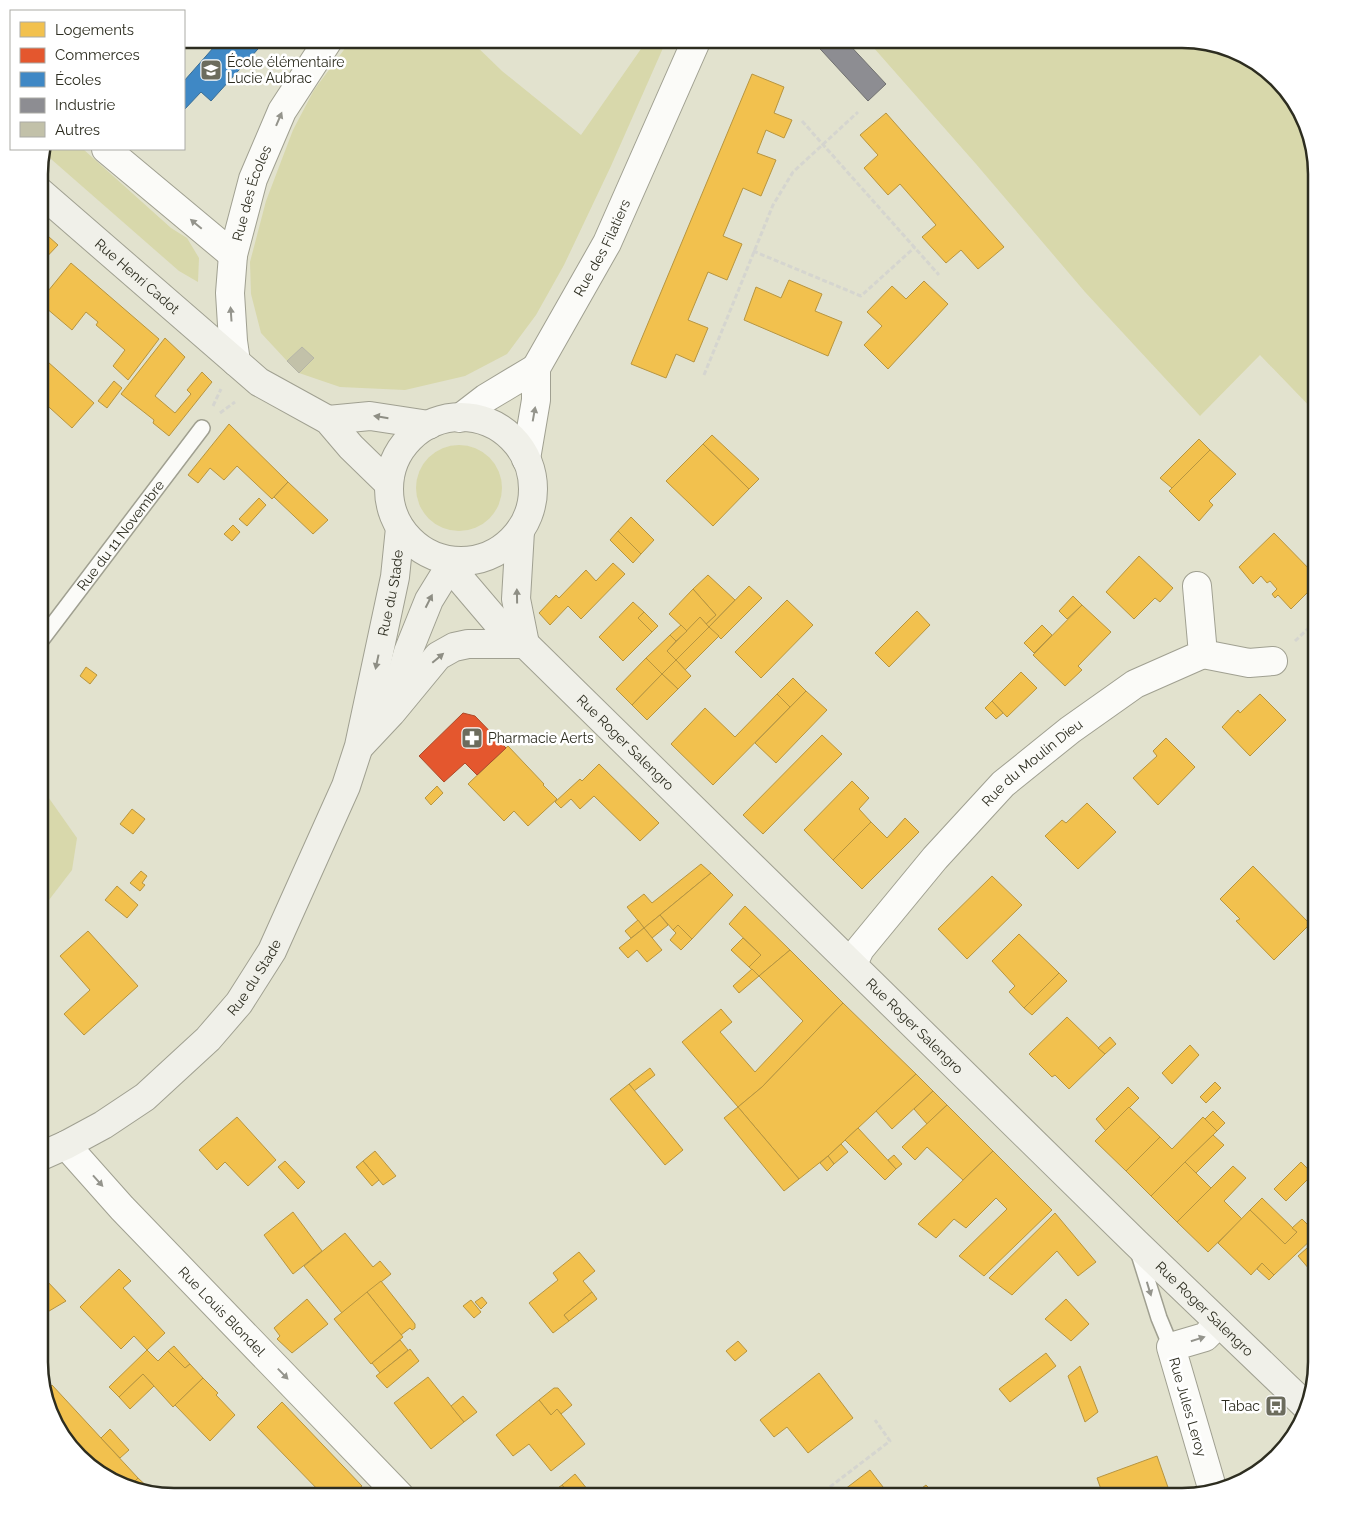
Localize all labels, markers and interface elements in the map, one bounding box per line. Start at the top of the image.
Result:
legend [10,10,185,150]
text: Logements [55,21,134,39]
text: Commerces [55,46,140,64]
place label: École élémentaire Lucie Aubrac [227,53,345,86]
school or university icon: École élémentaire Lucie Aubrac [199,58,223,82]
text: Écoles [55,71,101,89]
text: Industrie [55,96,116,114]
one-way arrow [275,112,283,126]
text: Autres [55,121,100,139]
street label: Rue des Écoles [229,143,274,243]
street label: Rue des Filatiers [570,197,633,299]
one-way arrow [189,218,202,229]
street label: Rue Henri Cadot [92,235,183,317]
one-way arrow [226,305,234,321]
one-way arrow [531,405,539,421]
one-way arrow [372,413,388,421]
street label: Rue du 11 Novembre [74,477,167,594]
street label: Rue du Stade [375,549,406,638]
one-way arrow [513,588,521,604]
one-way arrow [425,593,433,608]
one-way arrow [432,652,445,663]
one-way arrow [373,654,381,670]
street label: Rue Roger Salengro [574,691,677,794]
street label: Rue du Moulin Dieu [979,716,1086,810]
pharmacy icon: Pharmacie Aerts [460,726,484,750]
place label: Pharmacie Aerts [488,730,594,746]
street label: Rue du Stade [224,937,284,1019]
street label: Rue Roger Salengro [863,975,966,1077]
one-way arrow [93,1175,104,1188]
street label: Rue Roger Salengro [1152,1258,1257,1359]
street label: Rue Louis Blondel [175,1264,269,1359]
one-way arrow [1146,1281,1154,1296]
one-way arrow [1190,1335,1205,1343]
street label: Rue Jules Leroy [1166,1355,1210,1459]
one-way arrow [277,1368,289,1380]
bus stop icon: Tabac [1264,1394,1288,1418]
place label: Tabac [1221,1398,1260,1414]

